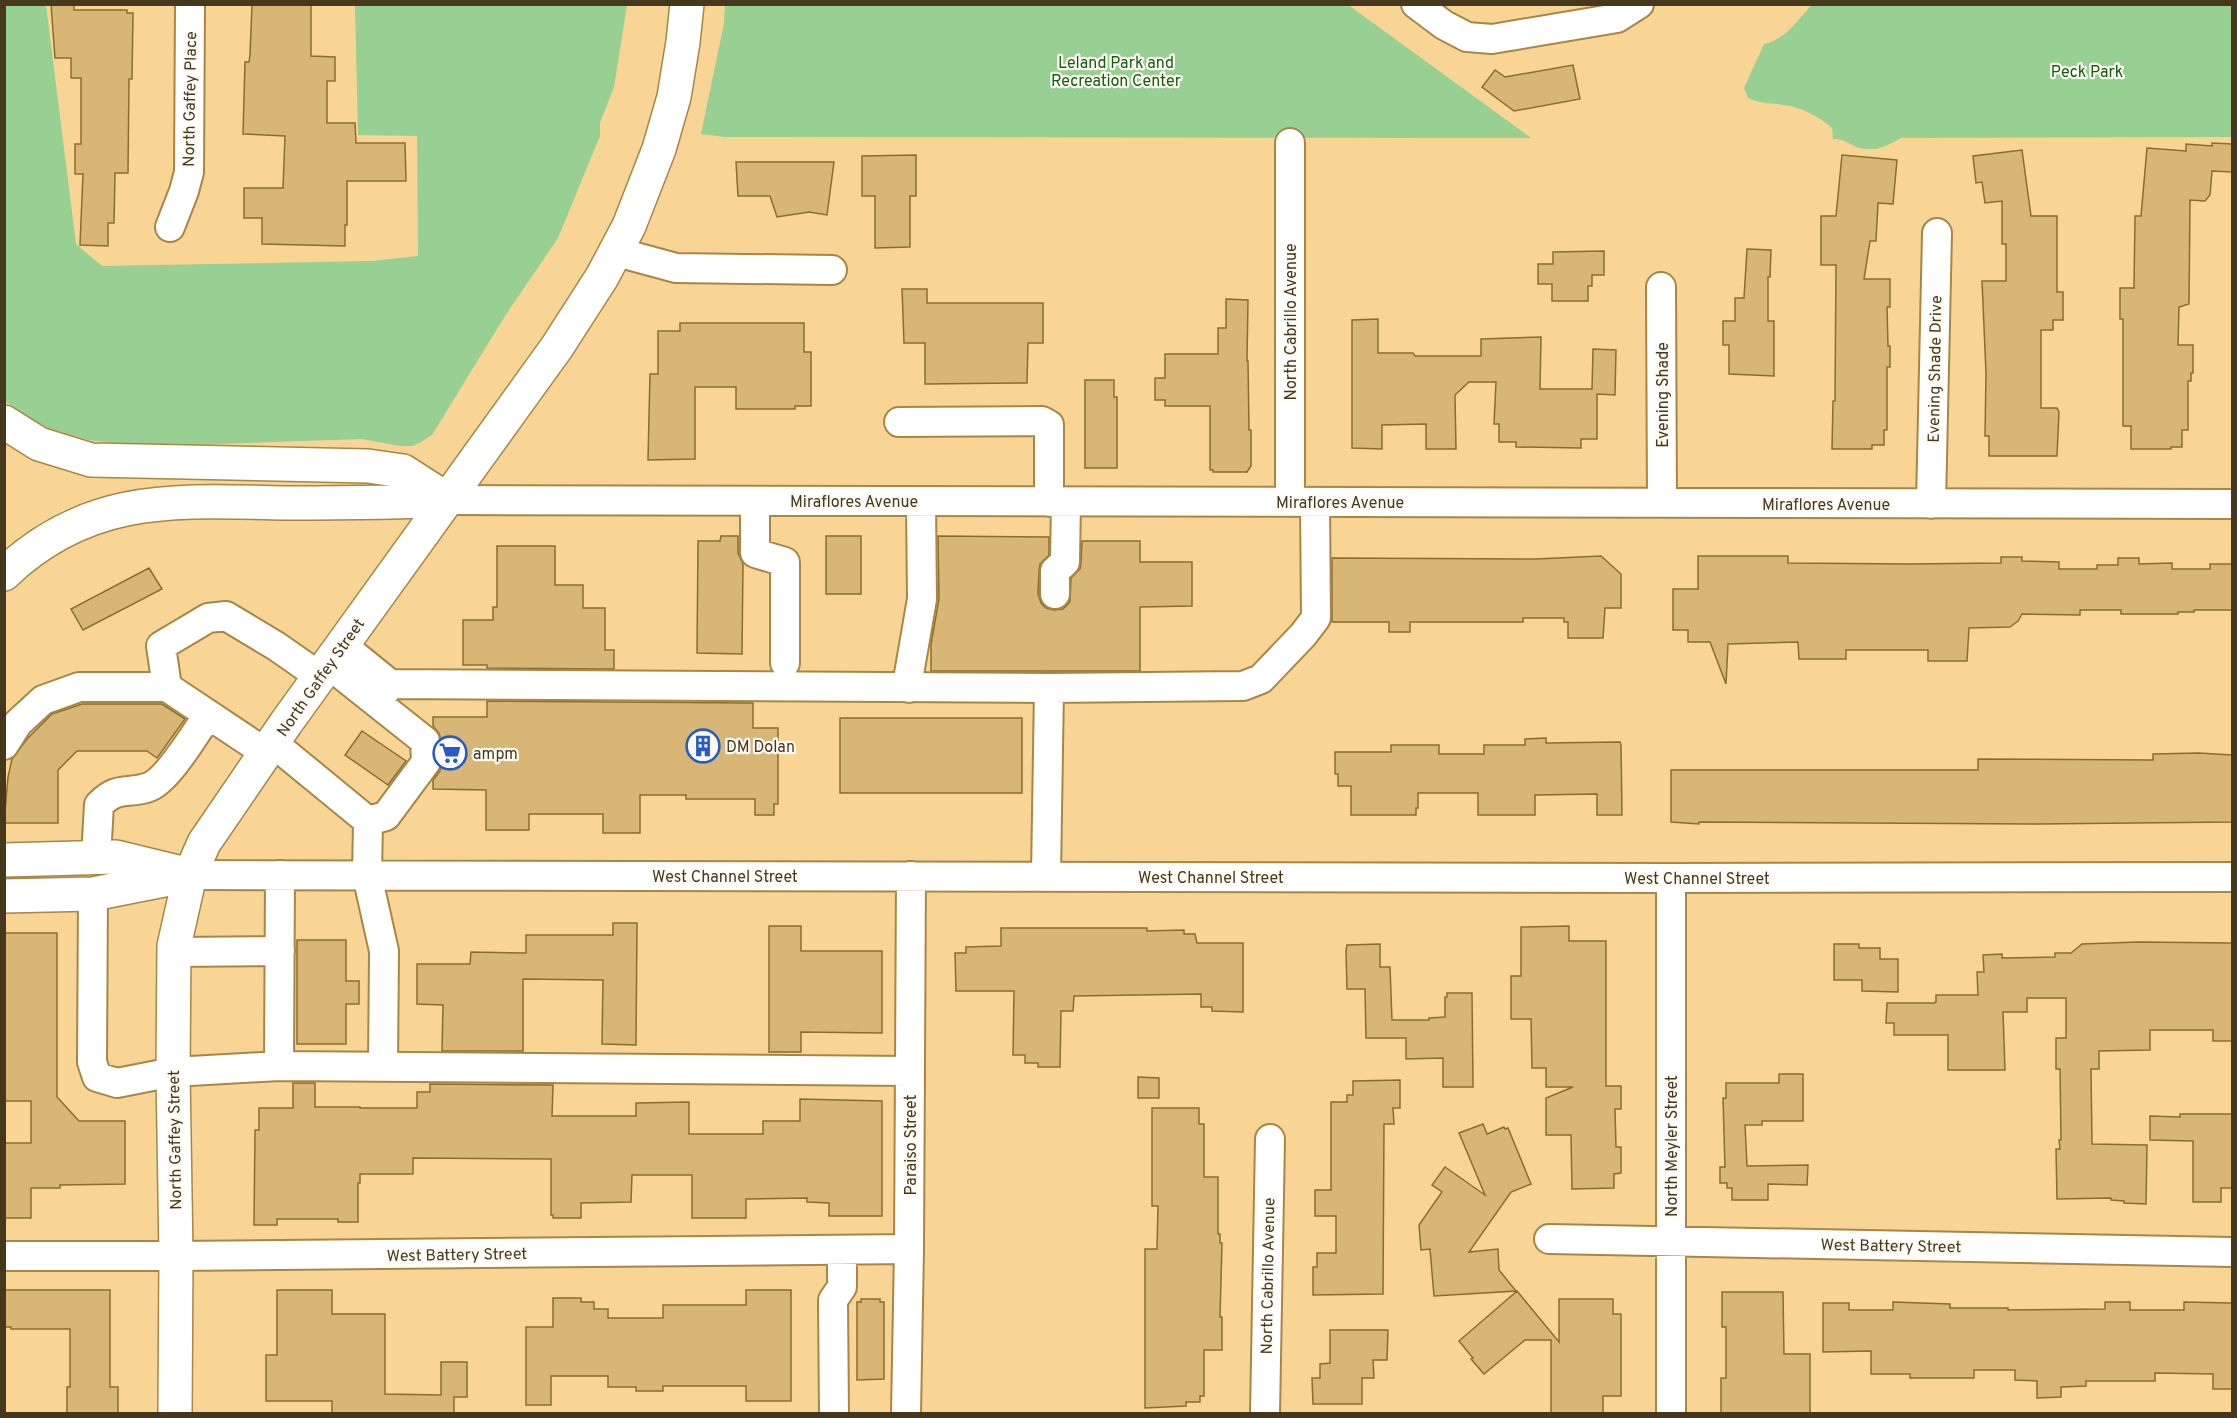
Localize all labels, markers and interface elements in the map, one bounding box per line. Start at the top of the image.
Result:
street label: North Gaffey Place [180,31,202,167]
park label: Leland Park and Recreation Center [1051,54,1181,92]
park label: Peck Park [2051,63,2123,83]
street label: North Cabrillo Avenue [1282,244,1302,400]
street label: Evening Shade Drive [1925,295,1947,443]
street label: Evening Shade [1654,342,1674,448]
street label: Miraflores Avenue [790,493,918,513]
street label: Miraflores Avenue [1276,494,1404,514]
street label: Miraflores Avenue [1762,496,1890,516]
street label: North Gaffey Street [273,615,370,741]
building icon: DM Dolan [685,728,721,764]
supermarket icon: ampm [432,735,468,771]
place label: DM Dolan [726,738,795,758]
place label: ampm [473,745,518,765]
street label: West Channel Street [652,868,798,888]
street label: West Channel Street [1138,869,1284,889]
street label: West Channel Street [1624,870,1770,890]
street label: North Gaffey Street [165,1070,187,1210]
street label: North Meyler Street [1663,1075,1683,1217]
street label: Paraiso Street [902,1095,922,1195]
street label: North Cabrillo Avenue [1258,1197,1280,1355]
street label: West Battery Street [1820,1236,1961,1258]
street label: West Battery Street [387,1245,528,1267]

